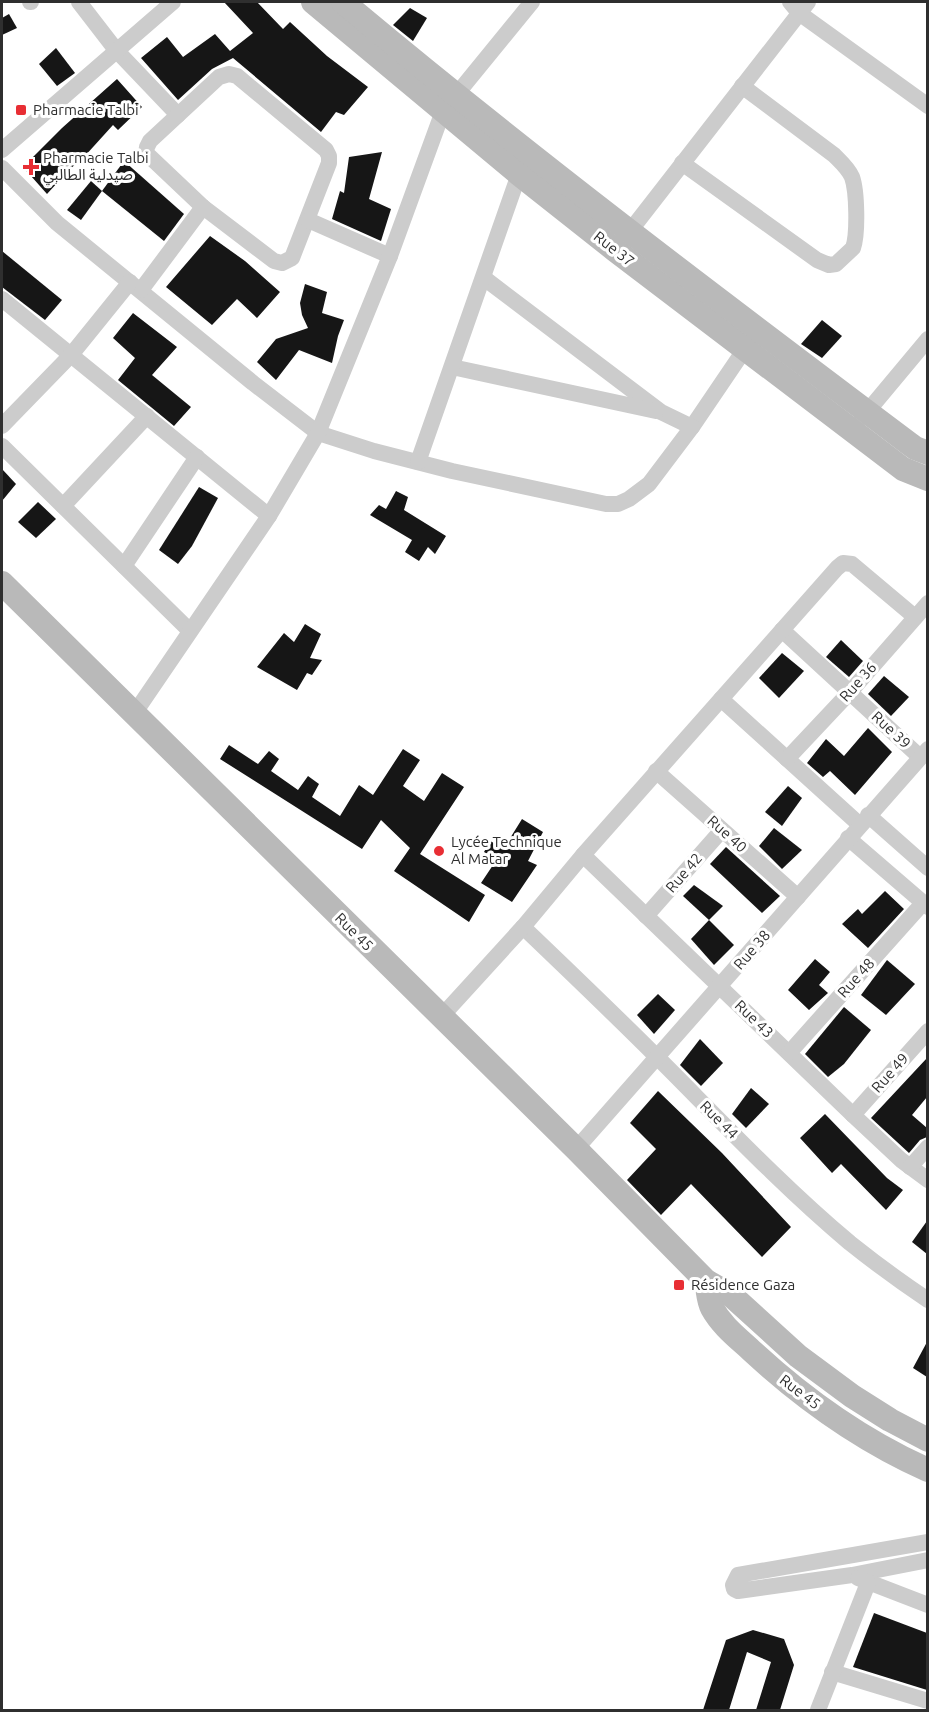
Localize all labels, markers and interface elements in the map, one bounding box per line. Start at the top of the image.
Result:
place label: Pharmacie Talbi [33,101,139,118]
marker: Pharmacie Talbi [14,103,28,117]
place label: Pharmacie Talbi صيدلية الطالبي [43,149,149,186]
marker: Pharmacie Talbi صيدلية الطالبي [24,160,38,174]
street label: Rue 37 [591,228,638,270]
street label: Rue 36 [836,659,880,705]
street label: Rue 39 [869,708,914,752]
street label: Rue 40 [704,812,750,856]
place label: Lycée Technique Al Matar [451,833,562,867]
marker: Lycée Technique Al Matar [432,844,446,858]
street label: Rue 42 [662,850,705,896]
street label: Rue 45 [332,909,377,954]
street label: Rue 38 [730,927,773,973]
street label: Rue 48 [834,955,878,1001]
street label: Rue 43 [732,996,777,1041]
street label: Rue 49 [868,1050,912,1096]
street label: Rue 44 [697,1097,742,1142]
place label: Résidence Gaza [691,1276,795,1293]
marker: Résidence Gaza [672,1278,686,1292]
street label: Rue 45 [777,1371,824,1412]

